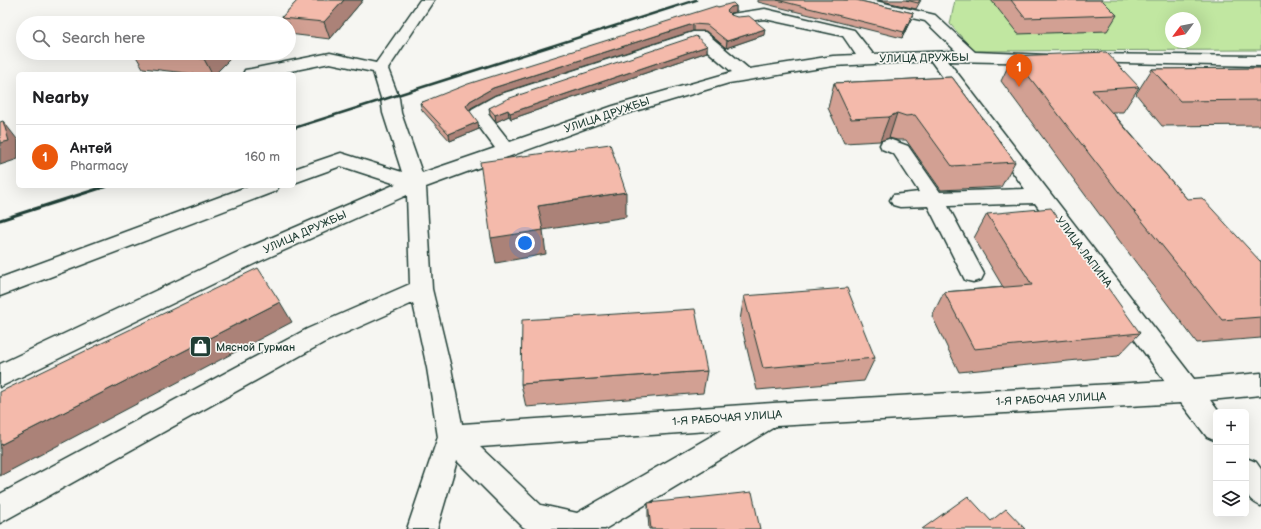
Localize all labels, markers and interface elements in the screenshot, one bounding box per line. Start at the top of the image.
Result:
north arrow [1165,12,1201,48]
search box [16,16,296,60]
icon: search [30,27,52,49]
text: Search here [62,29,145,48]
street label: УЛИЦА ДРУЖБЫ [879,51,969,65]
pin: 1 [1006,54,1032,87]
text: Nearby [32,88,89,108]
street label: УЛИЦА ДРУЖБЫ [563,94,651,136]
text: Антей [70,139,112,158]
text: 1 [42,149,48,165]
text: 160 m [245,149,280,165]
text: Pharmacy [70,158,128,174]
street label: УЛИЦА ДРУЖБЫ [261,208,349,256]
street label: УЛИЦА ЛАПИНА [1053,214,1115,290]
your location [515,233,535,253]
shop icon: Мясной Гурман [188,334,214,360]
place label: Мясной Гурман [216,341,295,354]
street label: 1-Я РАБОЧАЯ УЛИЦА [996,390,1107,408]
street label: 1-Я РАБОЧАЯ УЛИЦА [672,408,783,428]
map controls [1213,409,1249,517]
button: + [1213,409,1249,445]
button: − [1213,445,1249,481]
button: layers [1213,481,1249,517]

